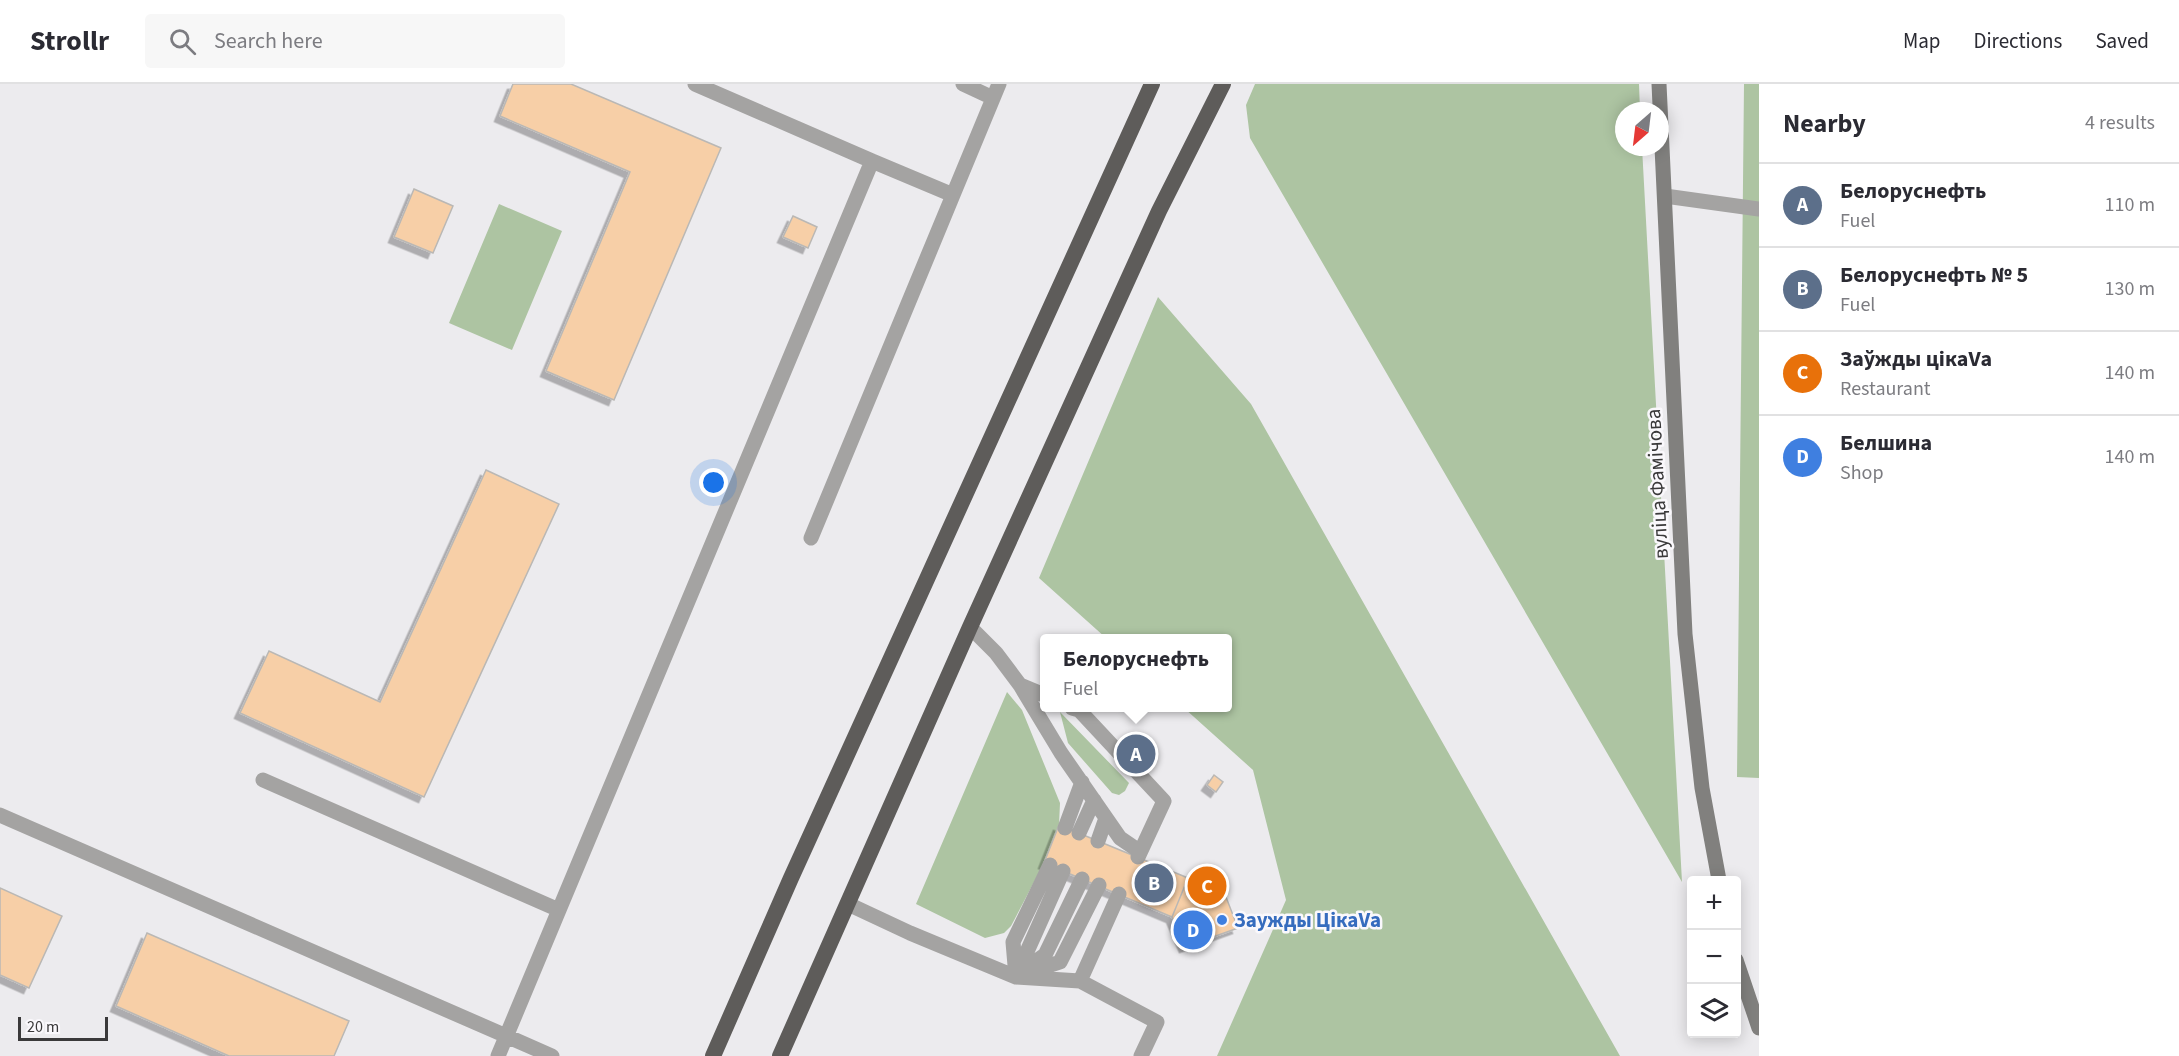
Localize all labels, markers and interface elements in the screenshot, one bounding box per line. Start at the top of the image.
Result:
search box [145,14,565,68]
text: Strollr [30,21,109,61]
icon: search [166,25,199,58]
text: Search here [214,25,323,57]
text: Map [1903,26,1941,56]
text: Directions [1974,26,2062,56]
text: Saved [2095,26,2149,56]
north arrow [1615,102,1669,156]
text: Nearby [1783,105,1866,142]
text: 4 results [2085,109,2155,137]
text: Белоруснефть [1840,175,1986,207]
text: A [1797,191,1808,219]
text: 110 m [2105,191,2155,219]
text: Fuel [1840,207,1875,235]
text: Белоруснефть № 5 [1840,259,2028,291]
text: B [1796,275,1809,303]
text: 130 m [2105,275,2155,303]
text: Fuel [1840,291,1875,319]
text: Заўжды цікаVа [1840,343,1992,375]
text: C [1797,359,1808,387]
text: 140 m [2105,359,2155,387]
text: Restaurant [1840,375,1931,403]
street label: вуліца Фамічова [1638,408,1676,560]
text: Белшина [1840,427,1932,459]
text: D [1796,443,1809,471]
text: 140 m [2105,443,2155,471]
text: Shop [1840,459,1884,487]
your location [699,468,728,497]
popup [1040,634,1232,712]
text: Белоруснефть [1063,643,1209,675]
text: Fuel [1063,675,1098,703]
pin: A [1116,732,1156,776]
pin: B [1134,860,1174,906]
pin: C [1188,864,1226,908]
map controls [1687,876,1741,1038]
button: + [1687,876,1741,930]
place label: Заужды ЦікаVа [1234,905,1381,935]
pin: D [1174,908,1212,952]
marker: Заужды ЦікаVа [1215,913,1229,927]
button: − [1687,930,1741,984]
button: layers [1687,984,1741,1038]
scale bar [18,1014,108,1042]
text: 20 m [27,1016,59,1038]

